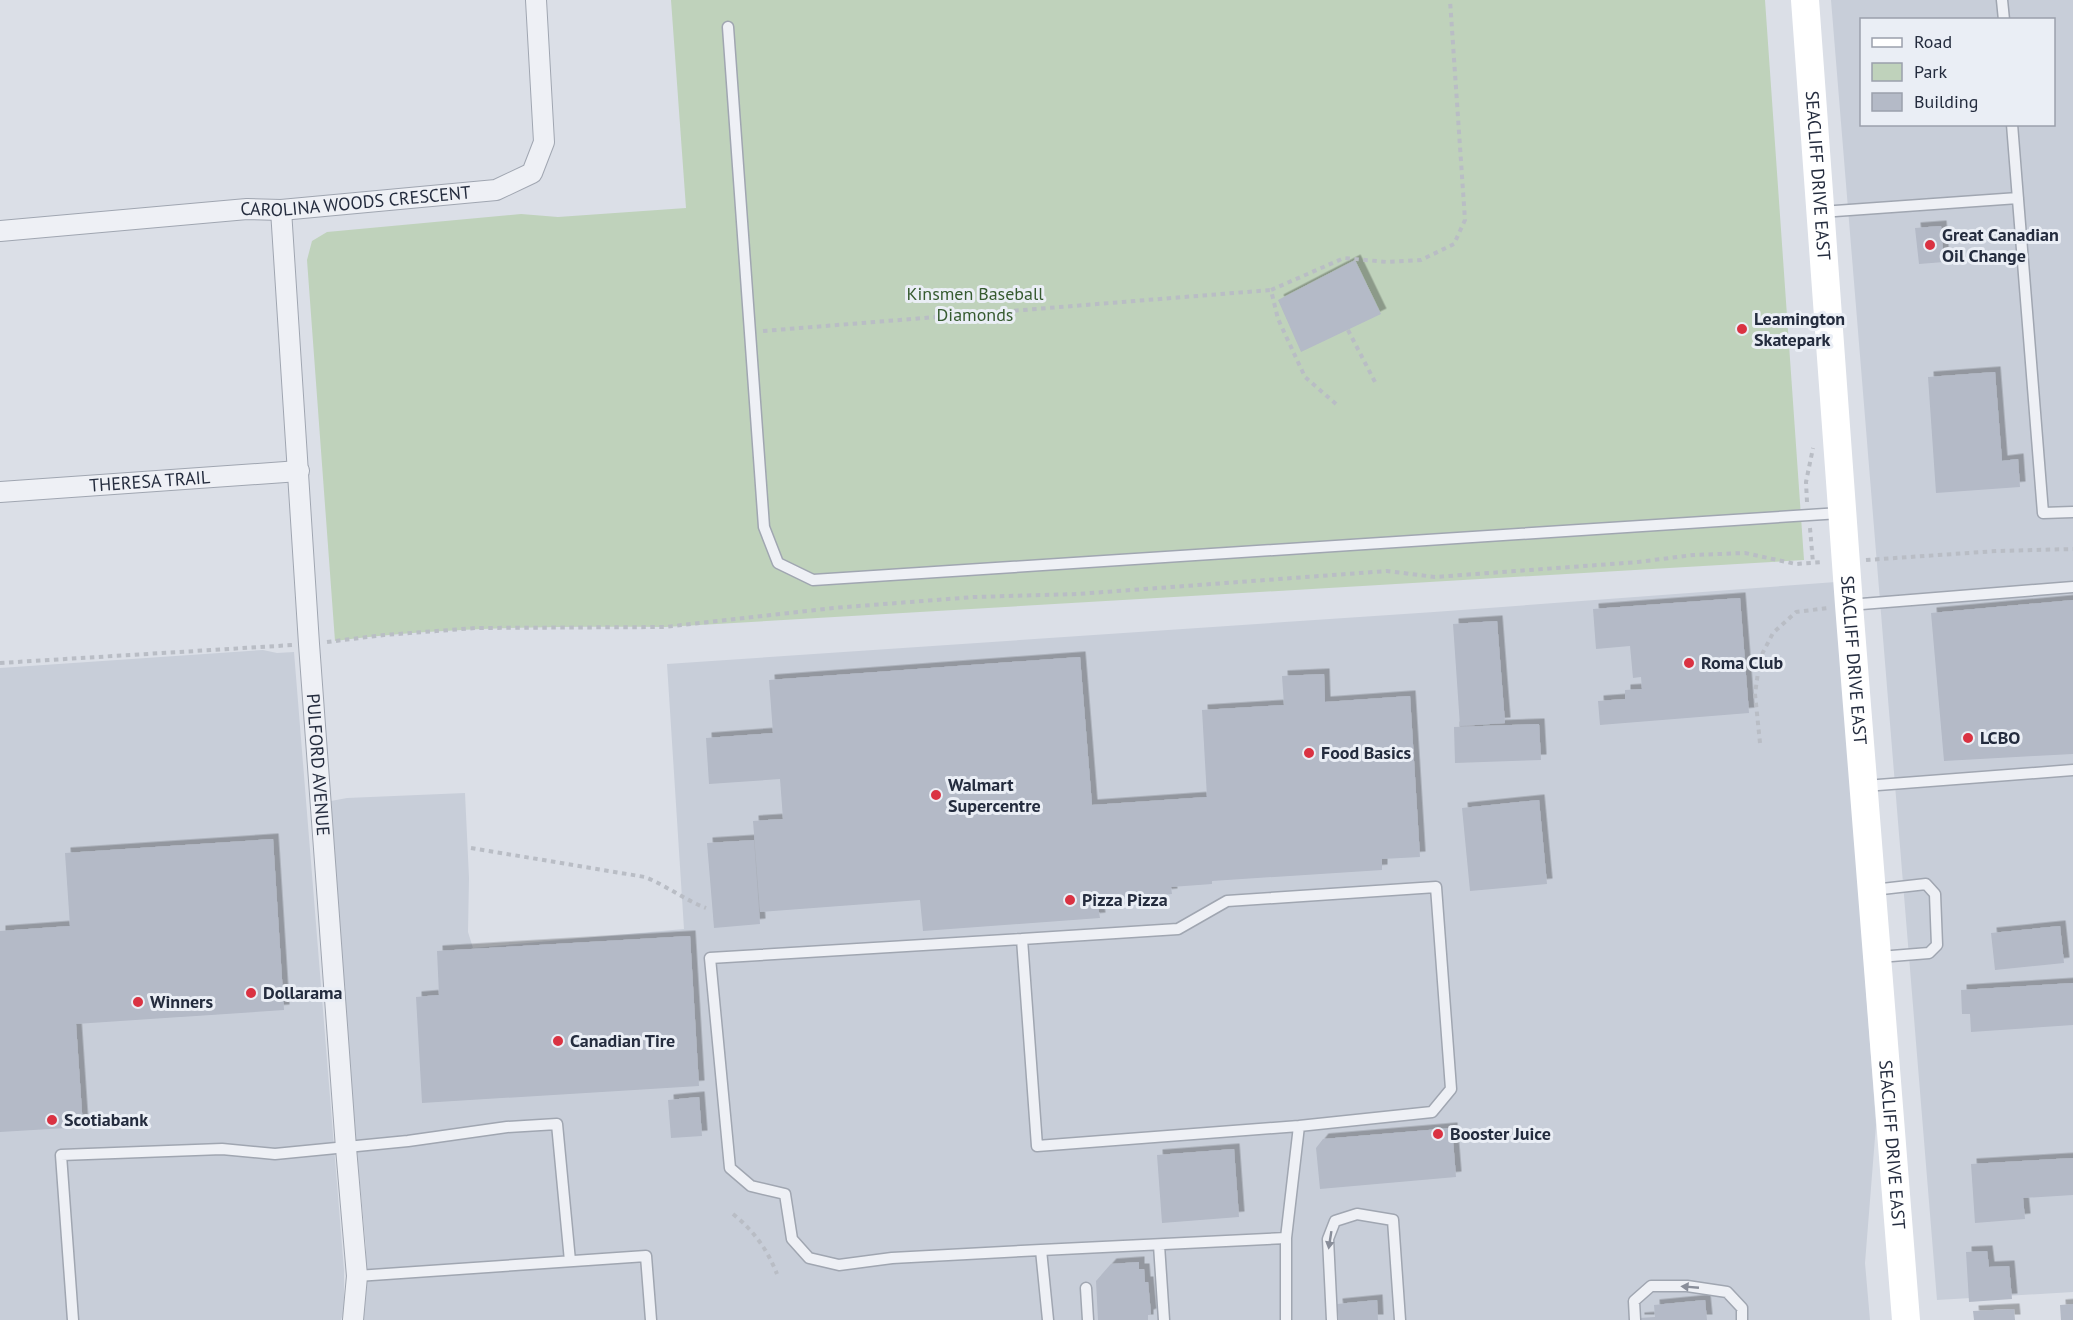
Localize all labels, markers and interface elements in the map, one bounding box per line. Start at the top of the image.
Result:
legend [1860,18,2055,126]
text: Road [1914,30,1952,53]
text: Park [1914,60,1947,83]
street label: SEACLIFF DRIVE EAST [1801,90,1836,261]
text: Building [1914,90,1978,113]
street label: CAROLINA WOODS CRESCENT [239,180,472,221]
place label: Great Canadian Oil Change [1942,223,2059,267]
marker: Great Canadian Oil Change [1923,238,1937,252]
park label: Kinsmen Baseball Diamonds [907,282,1044,326]
place label: Leamington Skatepark [1754,307,1845,351]
marker: Leamington Skatepark [1735,322,1749,336]
street label: THERESA TRAIL [88,465,211,497]
street label: SEACLIFF DRIVE EAST [1836,575,1872,746]
place label: Roma Club [1701,651,1783,674]
marker: Roma Club [1682,656,1696,670]
street label: PULFORD AVENUE [302,693,335,837]
place label: LCBO [1980,726,2020,749]
marker: LCBO [1961,731,1975,745]
place label: Food Basics [1321,741,1412,764]
marker: Food Basics [1302,746,1316,760]
place label: Walmart Supercentre [948,773,1041,817]
marker: Walmart Supercentre [929,788,943,802]
place label: Pizza Pizza [1082,888,1168,911]
marker: Pizza Pizza [1063,893,1077,907]
place label: Dollarama [263,981,343,1004]
marker: Dollarama [244,986,258,1000]
place label: Winners [150,990,213,1013]
marker: Winners [131,995,145,1009]
place label: Canadian Tire [570,1029,675,1052]
marker: Canadian Tire [551,1034,565,1048]
street label: SEACLIFF DRIVE EAST [1874,1059,1911,1230]
place label: Scotiabank [64,1108,148,1131]
marker: Scotiabank [45,1113,59,1127]
place label: Booster Juice [1450,1122,1551,1145]
marker: Booster Juice [1431,1127,1445,1141]
one-way arrow [1325,1231,1334,1250]
one-way arrow [1681,1282,1700,1292]

